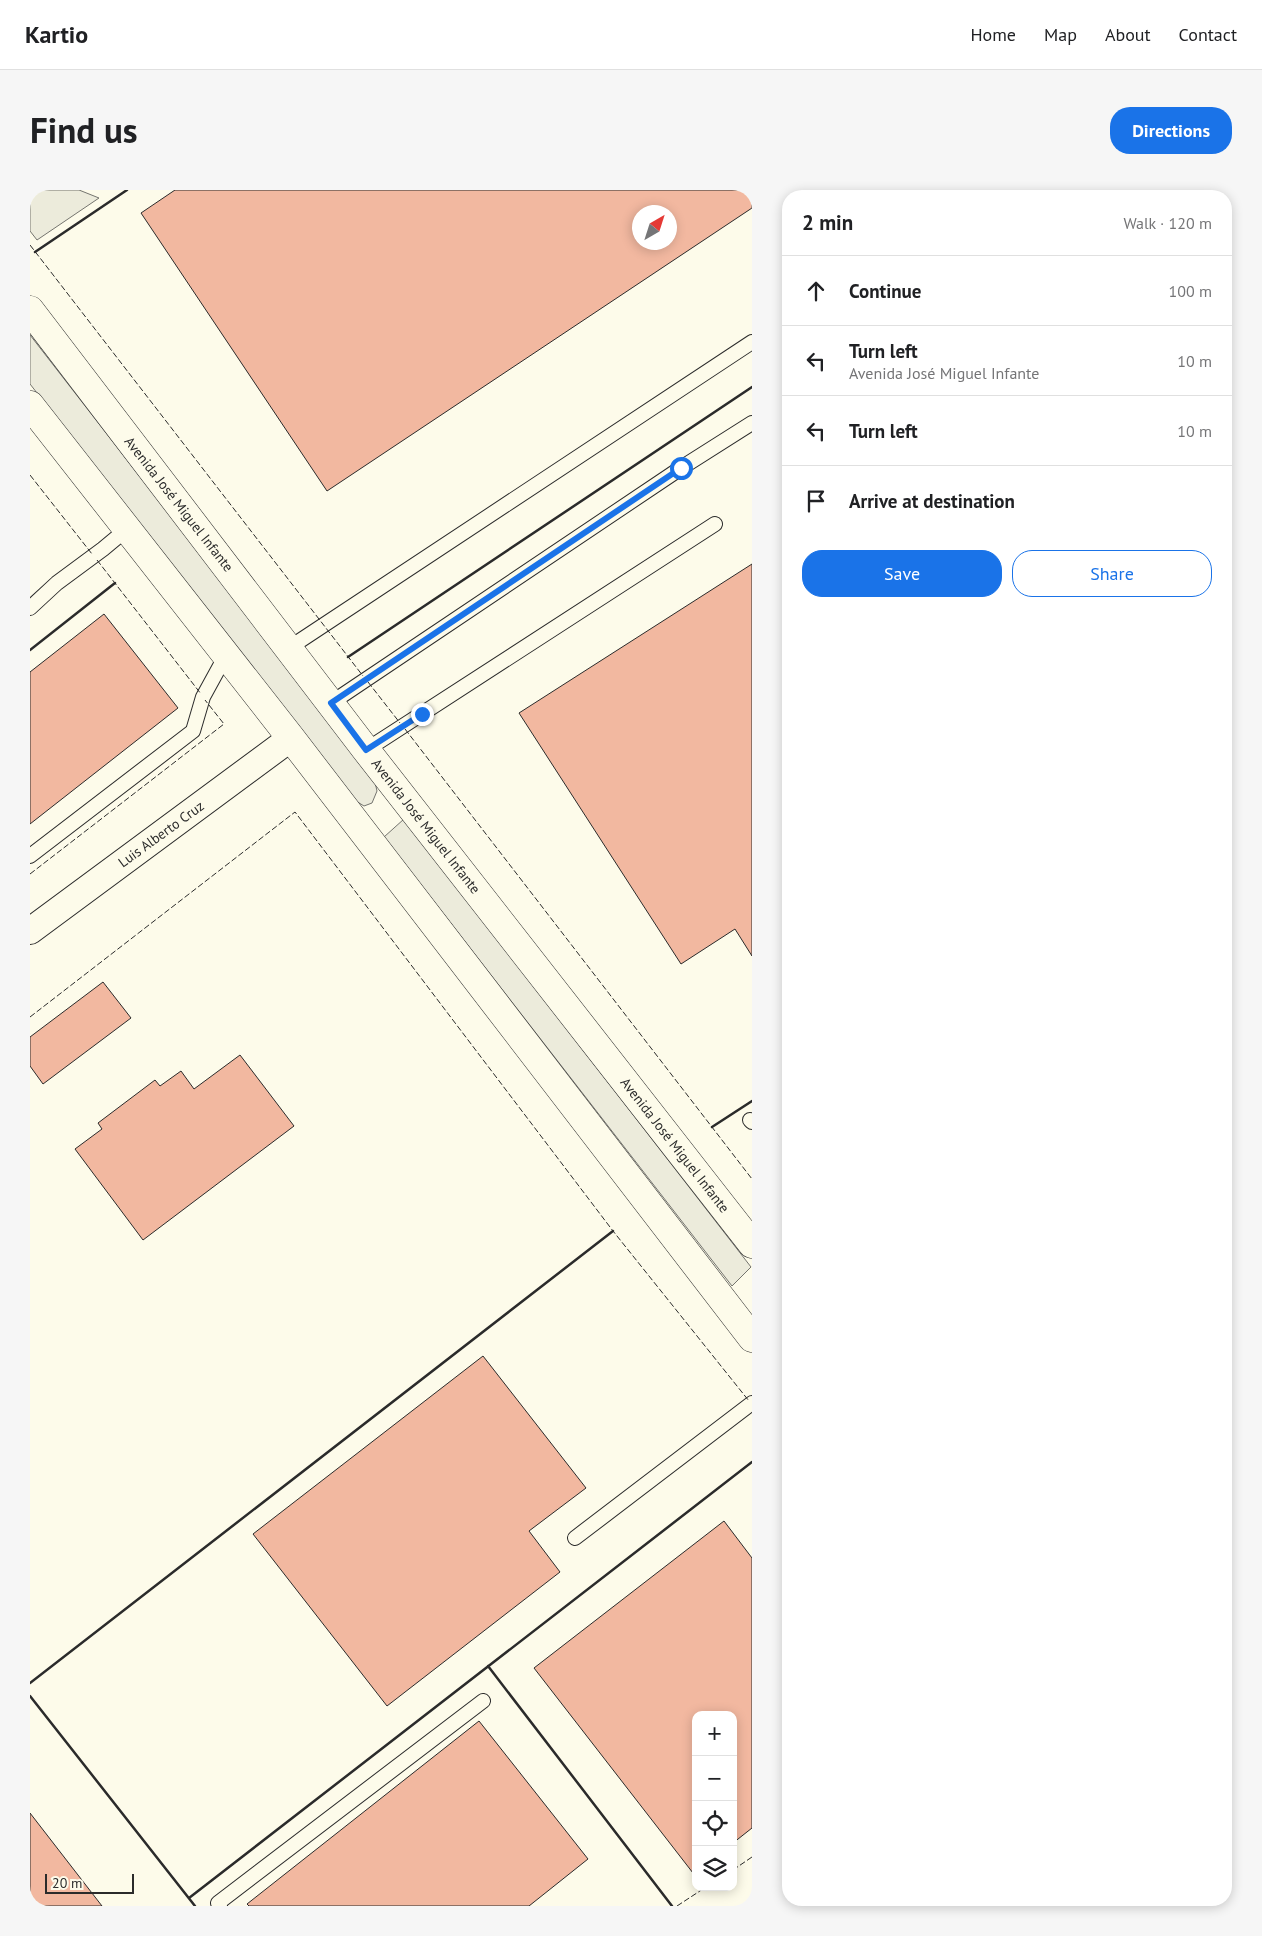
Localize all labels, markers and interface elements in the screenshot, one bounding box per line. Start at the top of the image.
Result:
text: Kartio [25,19,88,50]
text: Home [970,23,1016,46]
text: Map [1044,23,1077,46]
text: About [1105,23,1151,46]
text: Contact [1179,23,1237,46]
text: Find us [30,107,138,153]
button: Directions [1110,107,1232,154]
north arrow [632,205,677,250]
text: 2 min [802,209,853,236]
text: Walk · 120 m [1123,213,1212,233]
icon: ahead [802,277,830,305]
text: Continue [849,279,921,303]
text: 100 m [1169,281,1212,301]
text: Turn left [849,339,918,363]
icon: left [802,347,830,375]
text: 10 m [1177,351,1212,371]
text: Avenida José Miguel Infante [849,363,1040,383]
icon: left [802,417,830,445]
text: Turn left [849,419,918,443]
text: 10 m [1177,421,1212,441]
street label: Avenida José Miguel Infante [121,433,237,575]
route start [670,457,693,480]
icon: arrive [802,487,830,515]
text: Arrive at destination [849,489,1015,513]
button: Save [802,550,1002,597]
button: Share [1012,550,1212,597]
route end [411,703,434,726]
street label: Avenida José Miguel Infante [368,755,484,897]
street label: Luis Alberto Cruz [115,797,207,871]
street label: Avenida José Miguel Infante [617,1074,733,1216]
map controls [692,1711,737,1891]
button: + [692,1711,737,1756]
button: − [692,1756,737,1801]
button: locate [692,1801,737,1846]
button: layers [692,1846,737,1891]
scale bar [45,1871,134,1894]
text: 20 m [52,1874,82,1892]

